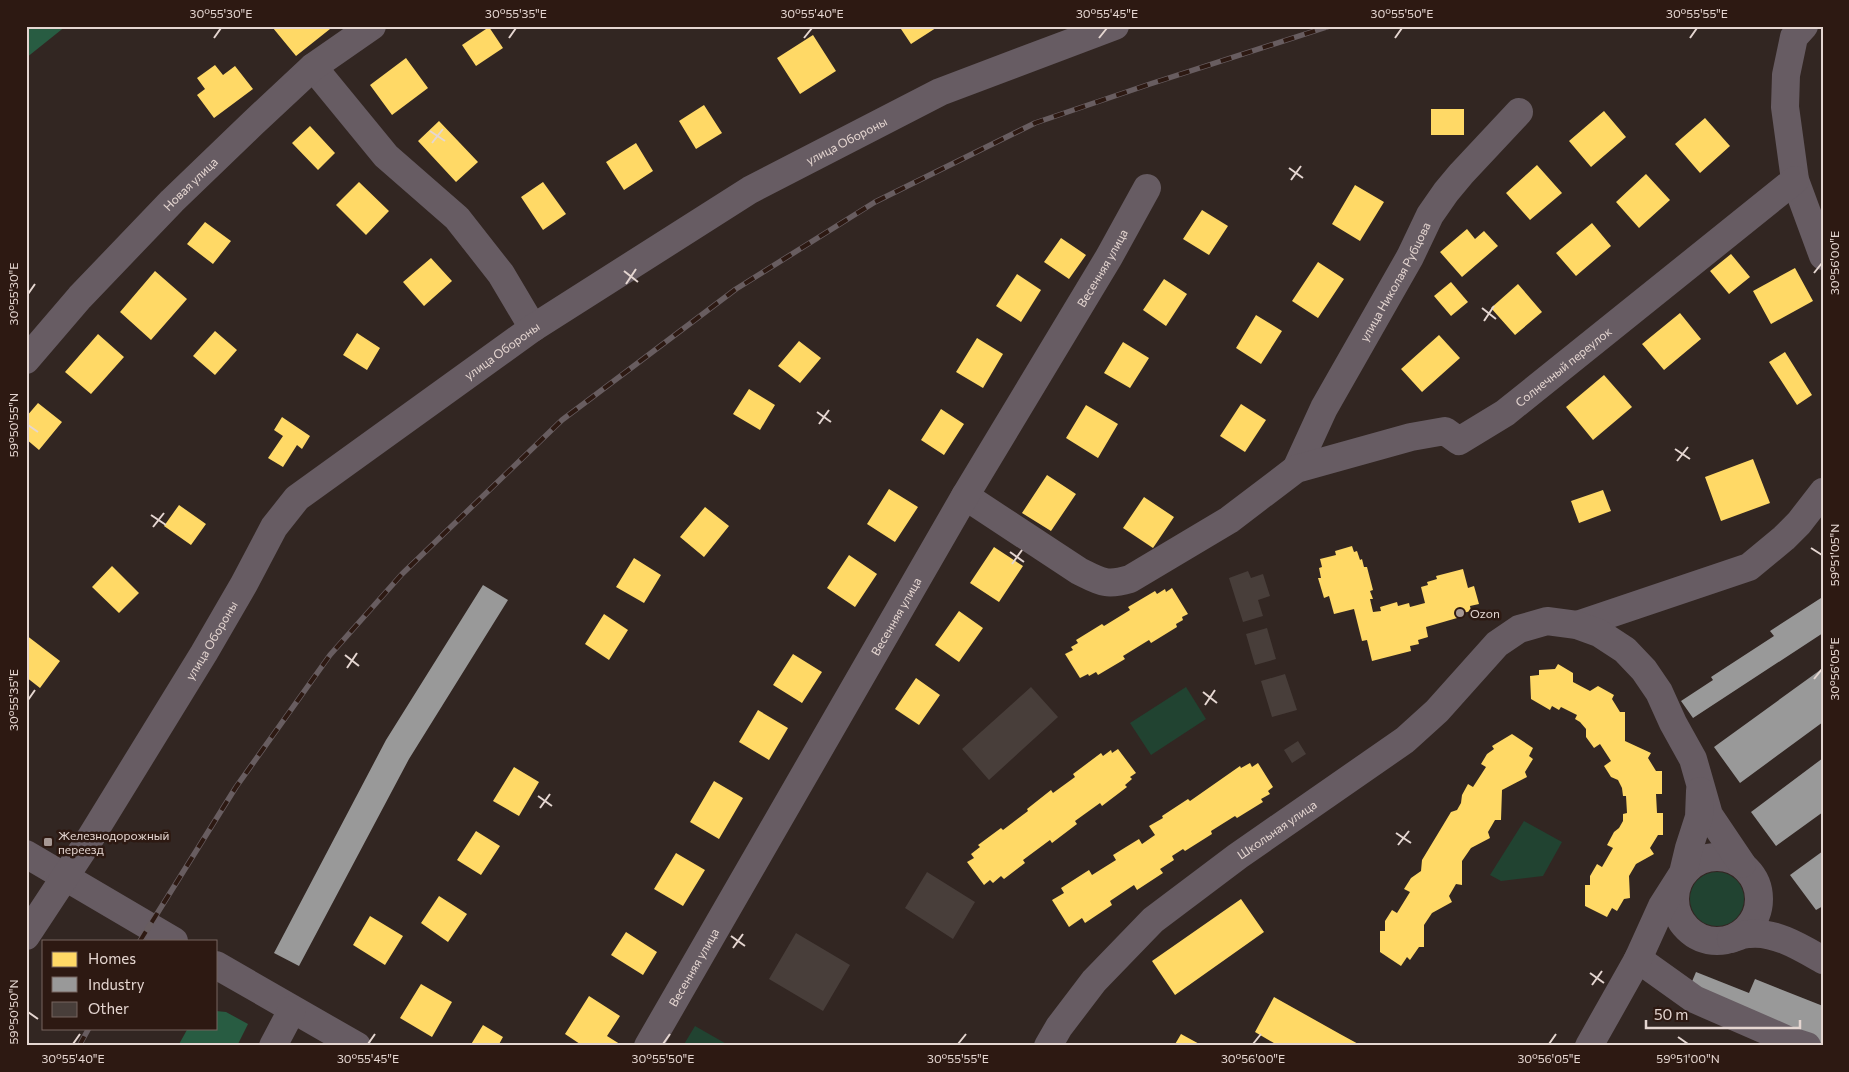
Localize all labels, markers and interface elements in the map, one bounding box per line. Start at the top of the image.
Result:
text: 30°55'30"E [190,6,252,20]
text: 30°55'35"E [485,6,547,20]
text: 30°55'40"E [780,6,844,20]
text: 30°55'45"E [1076,6,1138,20]
text: 30°55'50"E [1371,6,1433,20]
text: 30°55'55"E [1666,6,1728,20]
street label: улица Обороны [804,114,889,167]
street label: Новая улица [160,154,220,213]
street label: улица Николая Рубцова [1356,220,1433,344]
street label: Весенняя улица [1074,226,1130,309]
text: 30°56'00"E [1827,231,1841,295]
text: 30°55'30"E [6,263,20,325]
street label: улица Обороны [462,319,542,382]
street label: Солнечный переулок [1512,323,1614,409]
text: 59°50'55"N [6,393,20,457]
text: 59°51'05"N [1827,524,1841,586]
street label: Весенняя улица [868,575,924,658]
street label: улица Обороны [182,598,240,682]
place label: Ozon [1470,606,1500,620]
marker: Ozon [1454,607,1466,619]
text: 30°56'05"E [1827,637,1841,701]
text: 30°55'35"E [6,669,20,731]
street label: Школьная улица [1234,797,1319,862]
place label: Железнодорожный переезд [58,828,169,856]
marker: Железнодорожный переезд [42,836,54,848]
street label: Весенняя улица [665,926,721,1009]
legend [42,940,218,1030]
text: Homes [88,949,136,967]
text: Industry [88,975,145,993]
text: 59°50'50"N [6,979,20,1045]
scale bar [1646,997,1800,1029]
text: Other [88,999,129,1017]
text: 50 m [1654,1005,1688,1023]
text: 30°55'40"E [41,1051,105,1065]
text: 30°55'45"E [337,1051,399,1065]
text: 30°55'50"E [632,1051,694,1065]
text: 30°55'55"E [927,1051,989,1065]
text: 30°56'00"E [1221,1051,1285,1065]
text: 30°56'05"E [1517,1051,1581,1065]
text: 59°51'00"N [1656,1051,1720,1065]

